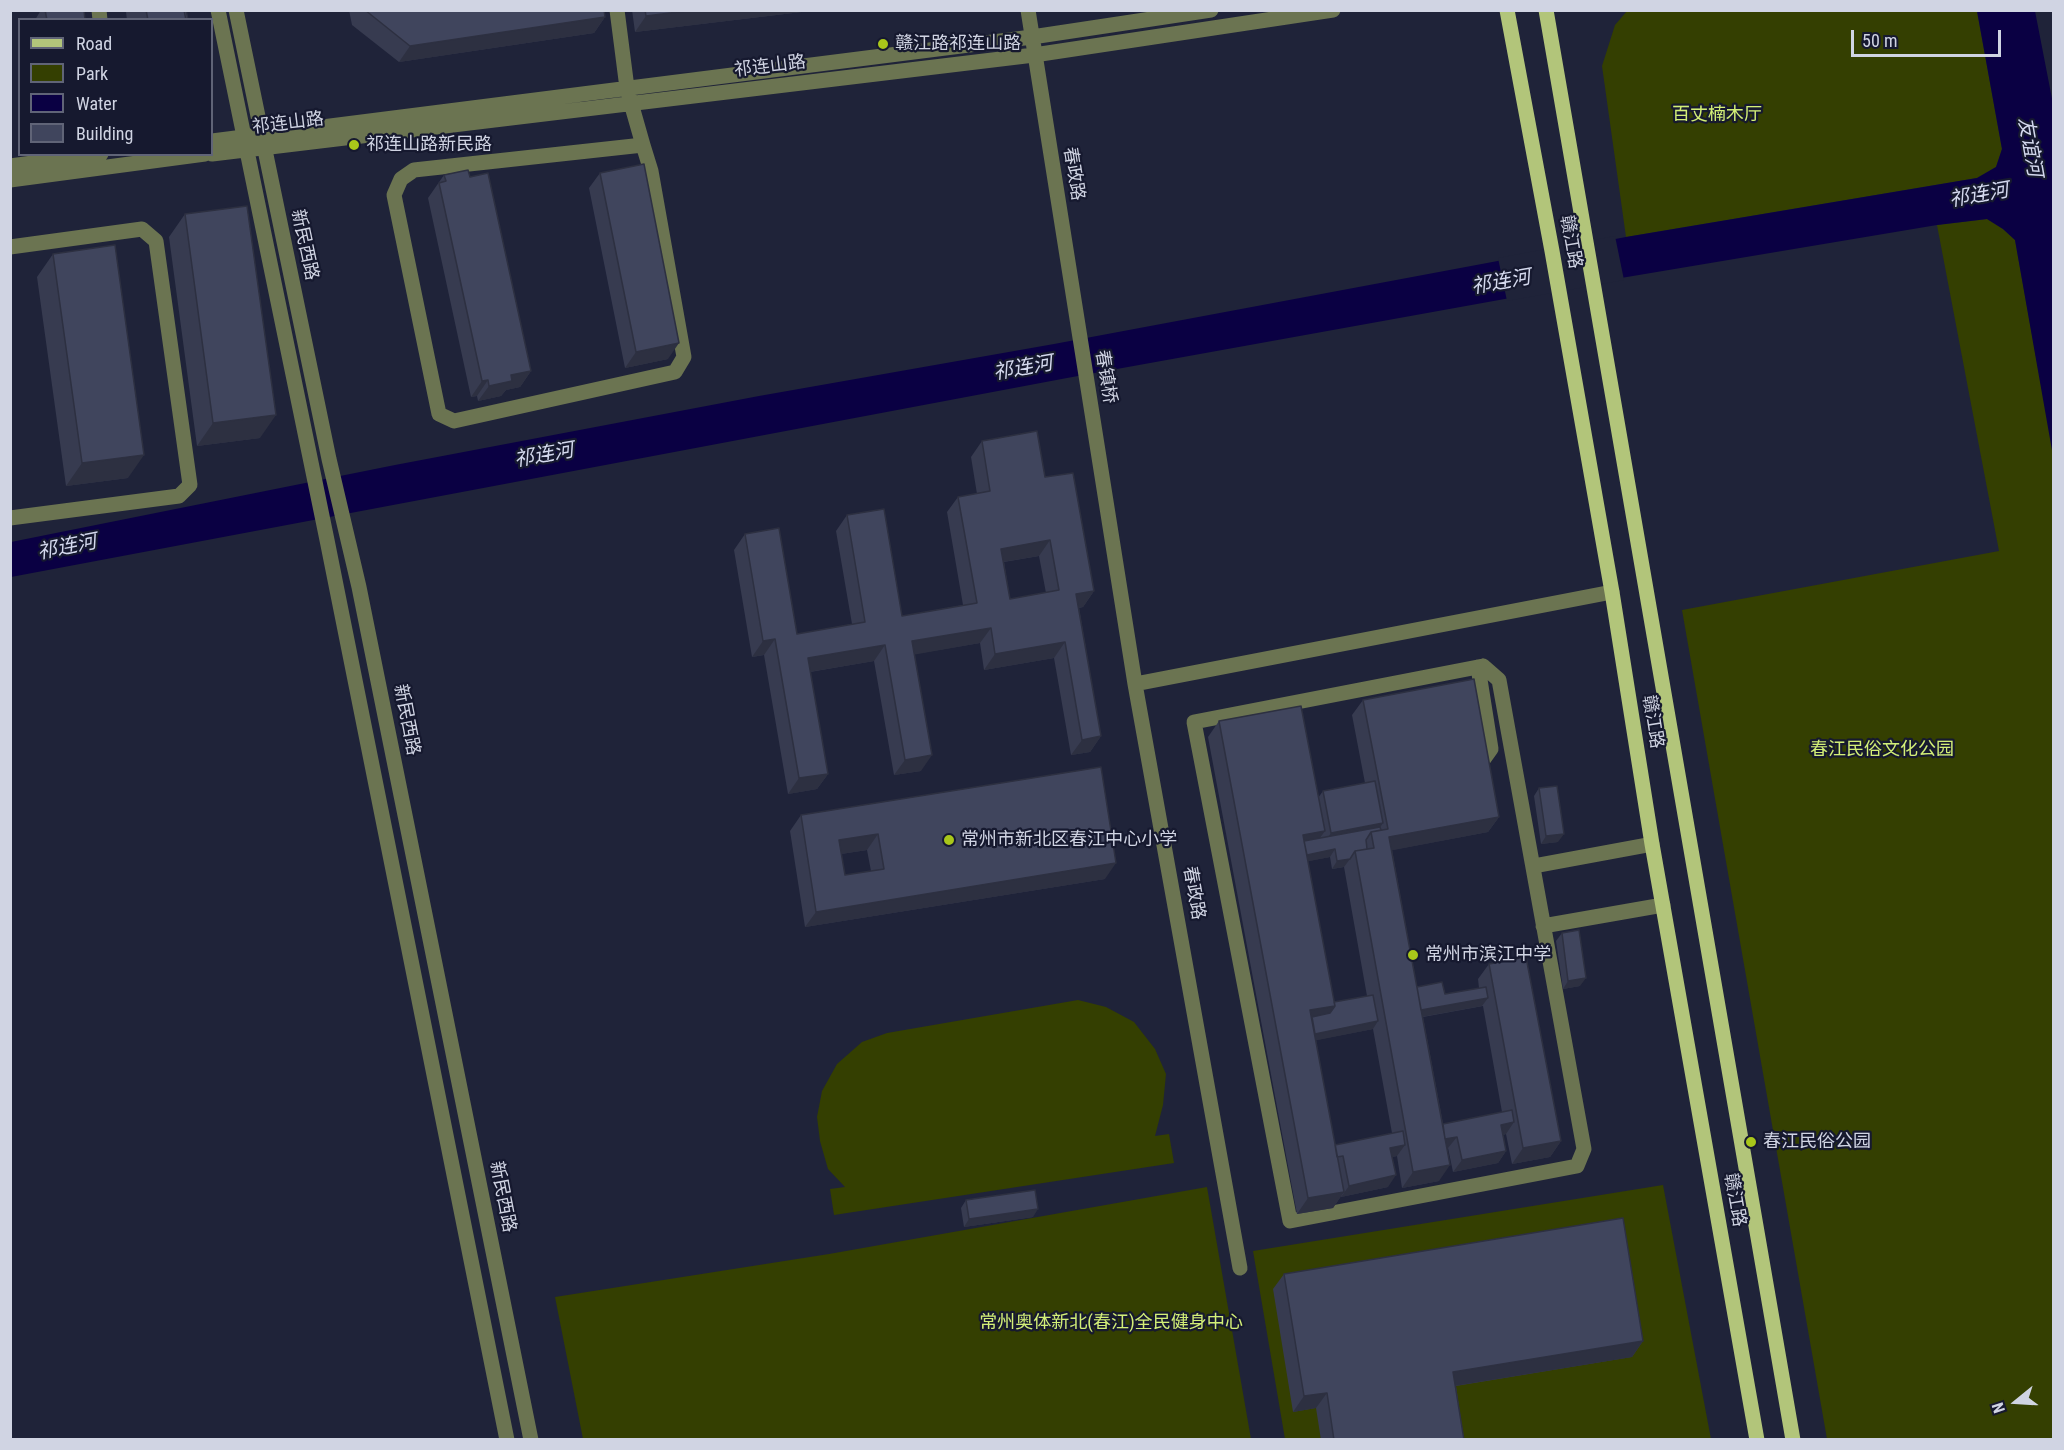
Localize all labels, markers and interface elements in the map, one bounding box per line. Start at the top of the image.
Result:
legend [18,18,213,156]
scale bar [1854,18,2004,56]
text: 50 m [1862,30,1897,51]
text: Road [76,33,112,54]
place label: 赣江路祁连山路 [895,33,1021,55]
marker: 赣江路祁连山路 [876,37,890,51]
street label: 祁连山路 [733,52,807,82]
text: Park [76,63,108,84]
text: Water [76,93,117,114]
park label: 百丈楠木厅 [1672,104,1762,126]
street label: 祁连山路 [251,109,325,139]
water label: 友谊河 [2012,115,2046,179]
text: Building [76,123,133,144]
place label: 祁连山路新民路 [366,134,492,156]
marker: 祁连山路新民路 [347,138,361,152]
street label: 春政路 [1058,146,1088,202]
water label: 祁连河 [1947,179,2011,213]
street label: 新民西路 [286,208,322,282]
street label: 赣江路 [1555,214,1585,270]
water label: 祁连河 [1469,266,1533,300]
street label: 春镇桥 [1090,349,1120,405]
water label: 祁连河 [991,352,1055,386]
water label: 祁连河 [512,439,576,473]
water label: 祁连河 [35,530,99,566]
street label: 新民西路 [389,683,423,757]
street label: 赣江路 [1637,694,1667,750]
park label: 春江民俗文化公园 [1810,739,1954,761]
place label: 常州市新北区春江中心小学 [961,829,1177,851]
marker: 常州市新北区春江中心小学 [942,833,956,847]
street label: 春政路 [1178,865,1208,921]
place label: 常州市滨江中学 [1425,944,1551,966]
marker: 常州市滨江中学 [1406,948,1420,962]
place label: 春江民俗公园 [1763,1131,1871,1153]
marker: 春江民俗公园 [1744,1135,1758,1149]
street label: 新民西路 [485,1160,519,1234]
street label: 赣江路 [1719,1172,1749,1228]
park label: 常州奥体新北(春江)全民健身中心 [979,1312,1243,1334]
north arrow [1986,1372,2046,1432]
text: N [1988,1400,2009,1415]

